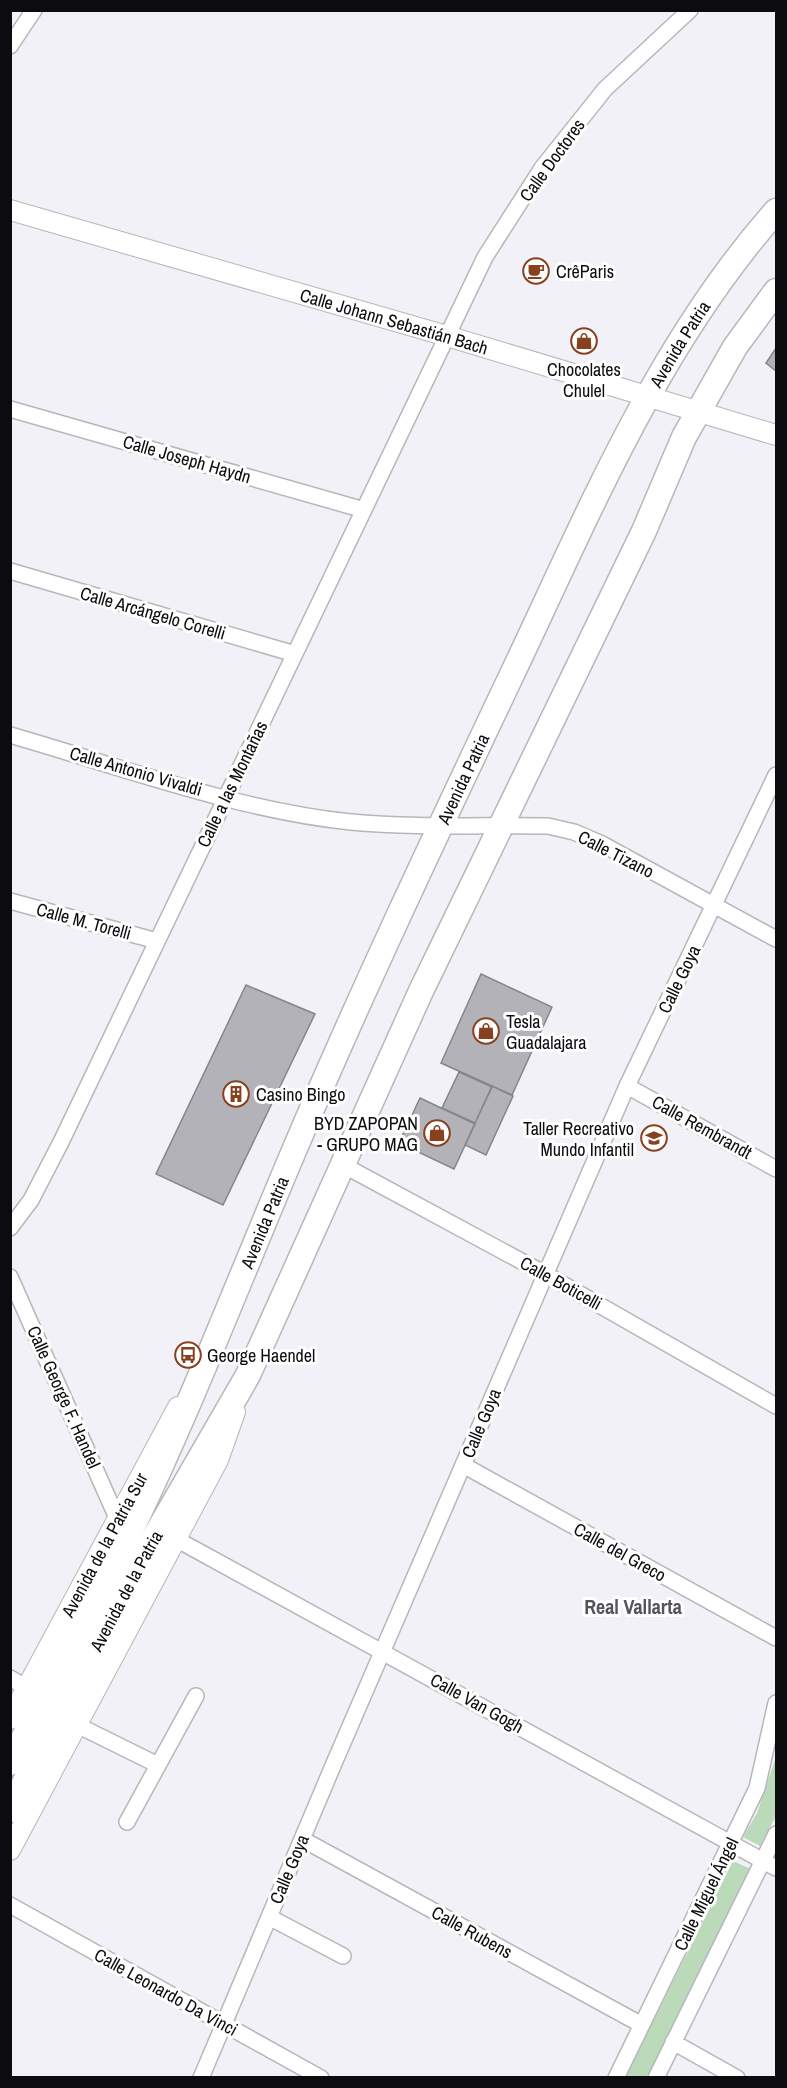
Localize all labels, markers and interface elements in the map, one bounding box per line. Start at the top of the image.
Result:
street label: Calle Doctores [513,113,591,207]
cafe icon: CrêParis [521,256,551,286]
place label: CrêParis [556,259,614,284]
street label: Calle Johann Sebastián Bach [297,282,491,360]
street label: Avenida Patria [643,296,716,393]
shop icon: Chocolates Chulel [569,326,599,356]
place label: Chocolates Chulel [547,357,621,403]
street label: Calle Joseph Haydn [120,429,254,489]
street label: Calle Arcángelo Corelli [77,580,229,646]
street label: Calle a las Montañas [191,717,273,851]
street label: Avenida Patria [430,729,495,829]
street label: Calle Antonio Vivaldi [67,740,205,802]
street label: Calle Tizano [574,824,658,884]
street label: Calle M. Torelli [34,896,134,946]
street label: Calle Goya [652,941,706,1017]
place label: Tesla Guadalajara [506,1009,586,1055]
shop icon: Tesla Guadalajara [471,1016,501,1046]
building icon: Casino Bingo [221,1079,251,1109]
place label: Casino Bingo [256,1082,345,1107]
street label: Calle Rembrandt [648,1089,756,1165]
place label: BYD ZAPOPAN - GRUPO MAG [314,1111,418,1157]
place label: Taller Recreativo Mundo Infantil [523,1116,634,1162]
shop icon: BYD ZAPOPAN - GRUPO MAG [422,1118,452,1148]
school or university icon: Taller Recreativo Mundo Infantil [639,1123,669,1153]
street label: Avenida Patria [234,1172,294,1273]
street label: Calle Boticelli [515,1250,607,1316]
street label: Calle George F. Handel [21,1322,107,1472]
bus stop icon: George Haendel [173,1340,203,1370]
place label: George Haendel [207,1343,315,1368]
street label: Calle Goya [455,1385,507,1461]
street label: Avenida de la Patria Sur [56,1468,150,1620]
street label: Calle del Greco [569,1516,671,1588]
street label: Avenida de la Patria [85,1527,167,1655]
district label: Real Vallarta [584,1593,682,1620]
street label: Calle Van Gogh [426,1667,528,1739]
street label: Calle Goya [263,1831,315,1907]
street label: Calle Miguel Ángel [668,1833,744,1955]
street label: Calle Rubens [427,1900,517,1964]
street label: Calle Leonardo Da Vinci [90,1942,242,2042]

